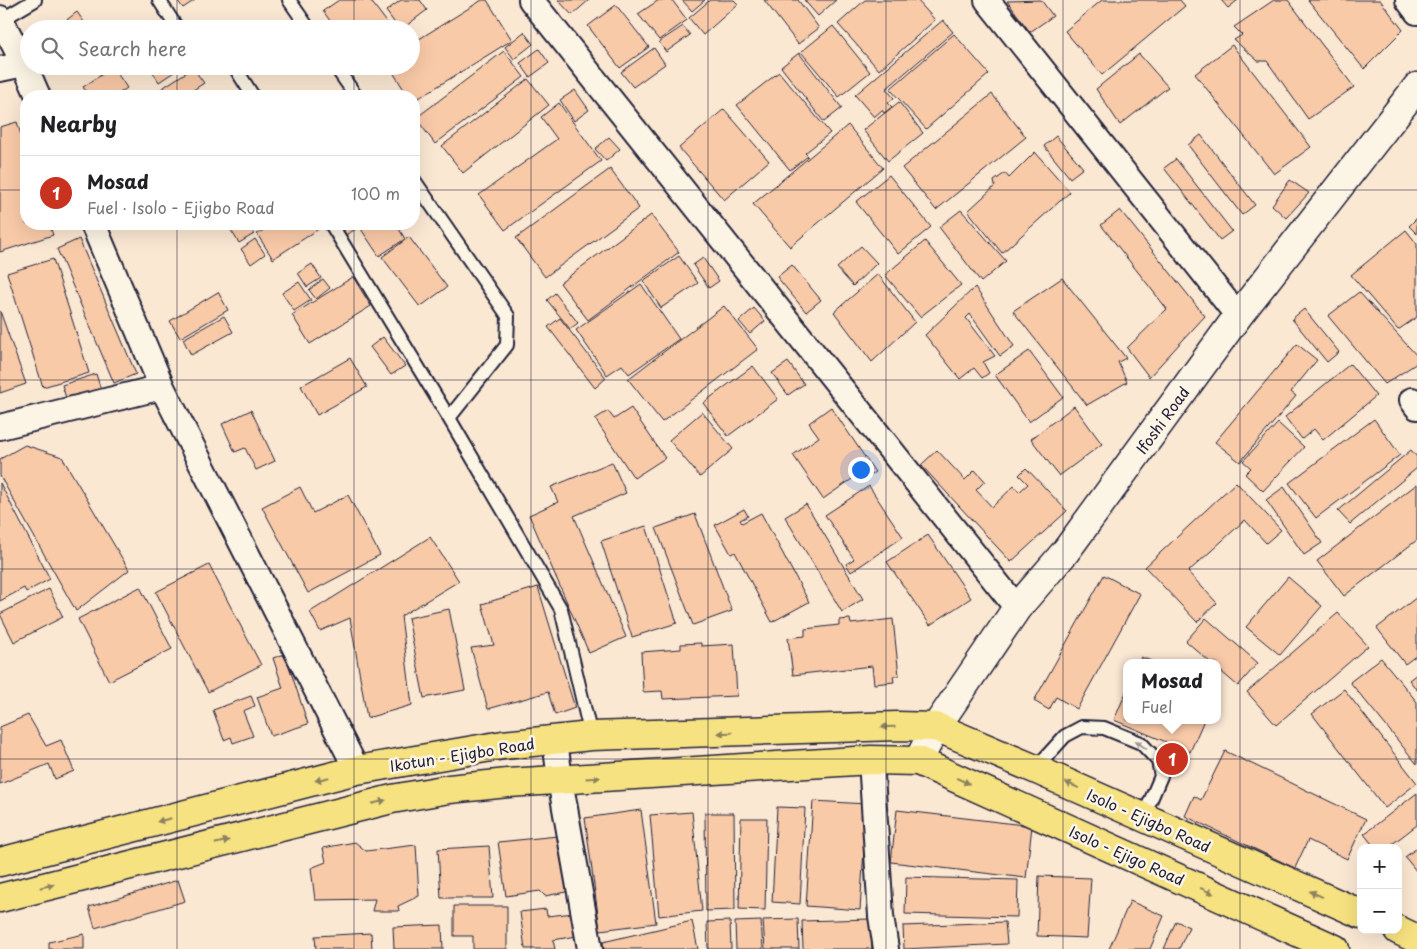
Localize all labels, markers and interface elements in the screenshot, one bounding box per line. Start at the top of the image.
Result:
search box [20,20,420,75]
icon: search [38,34,66,62]
text: Search here [78,34,187,62]
text: Nearby [40,107,117,139]
text: Mosad [87,167,149,195]
text: 1 [52,181,60,205]
text: 100 m [351,181,400,205]
text: Fuel · Isolo - Ejigbo Road [87,195,275,219]
street label: Ifoshi Road [1130,381,1194,459]
your location [848,457,874,483]
popup [1123,659,1221,724]
text: Mosad [1141,666,1203,694]
text: Fuel [1141,694,1173,718]
one-way arrow [879,723,895,731]
one-way arrow [717,729,733,737]
street label: Ikotun - Ejigbo Road [388,731,536,777]
one-way arrow [1134,740,1148,750]
pin: 1 [1156,740,1188,778]
one-way arrow [585,773,601,781]
one-way arrow [314,776,329,784]
one-way arrow [956,777,970,785]
one-way arrow [1065,781,1079,789]
street label: Isolo - Ejigbo Road [1083,782,1215,858]
one-way arrow [372,798,387,806]
one-way arrow [157,816,172,824]
street label: Isolo - Ejigo Road [1066,819,1188,891]
one-way arrow [214,838,229,846]
map controls [1357,844,1402,934]
button: + [1357,844,1402,889]
one-way arrow [40,882,55,890]
one-way arrow [1200,887,1214,895]
button: − [1357,889,1402,934]
one-way arrow [1309,890,1323,898]

